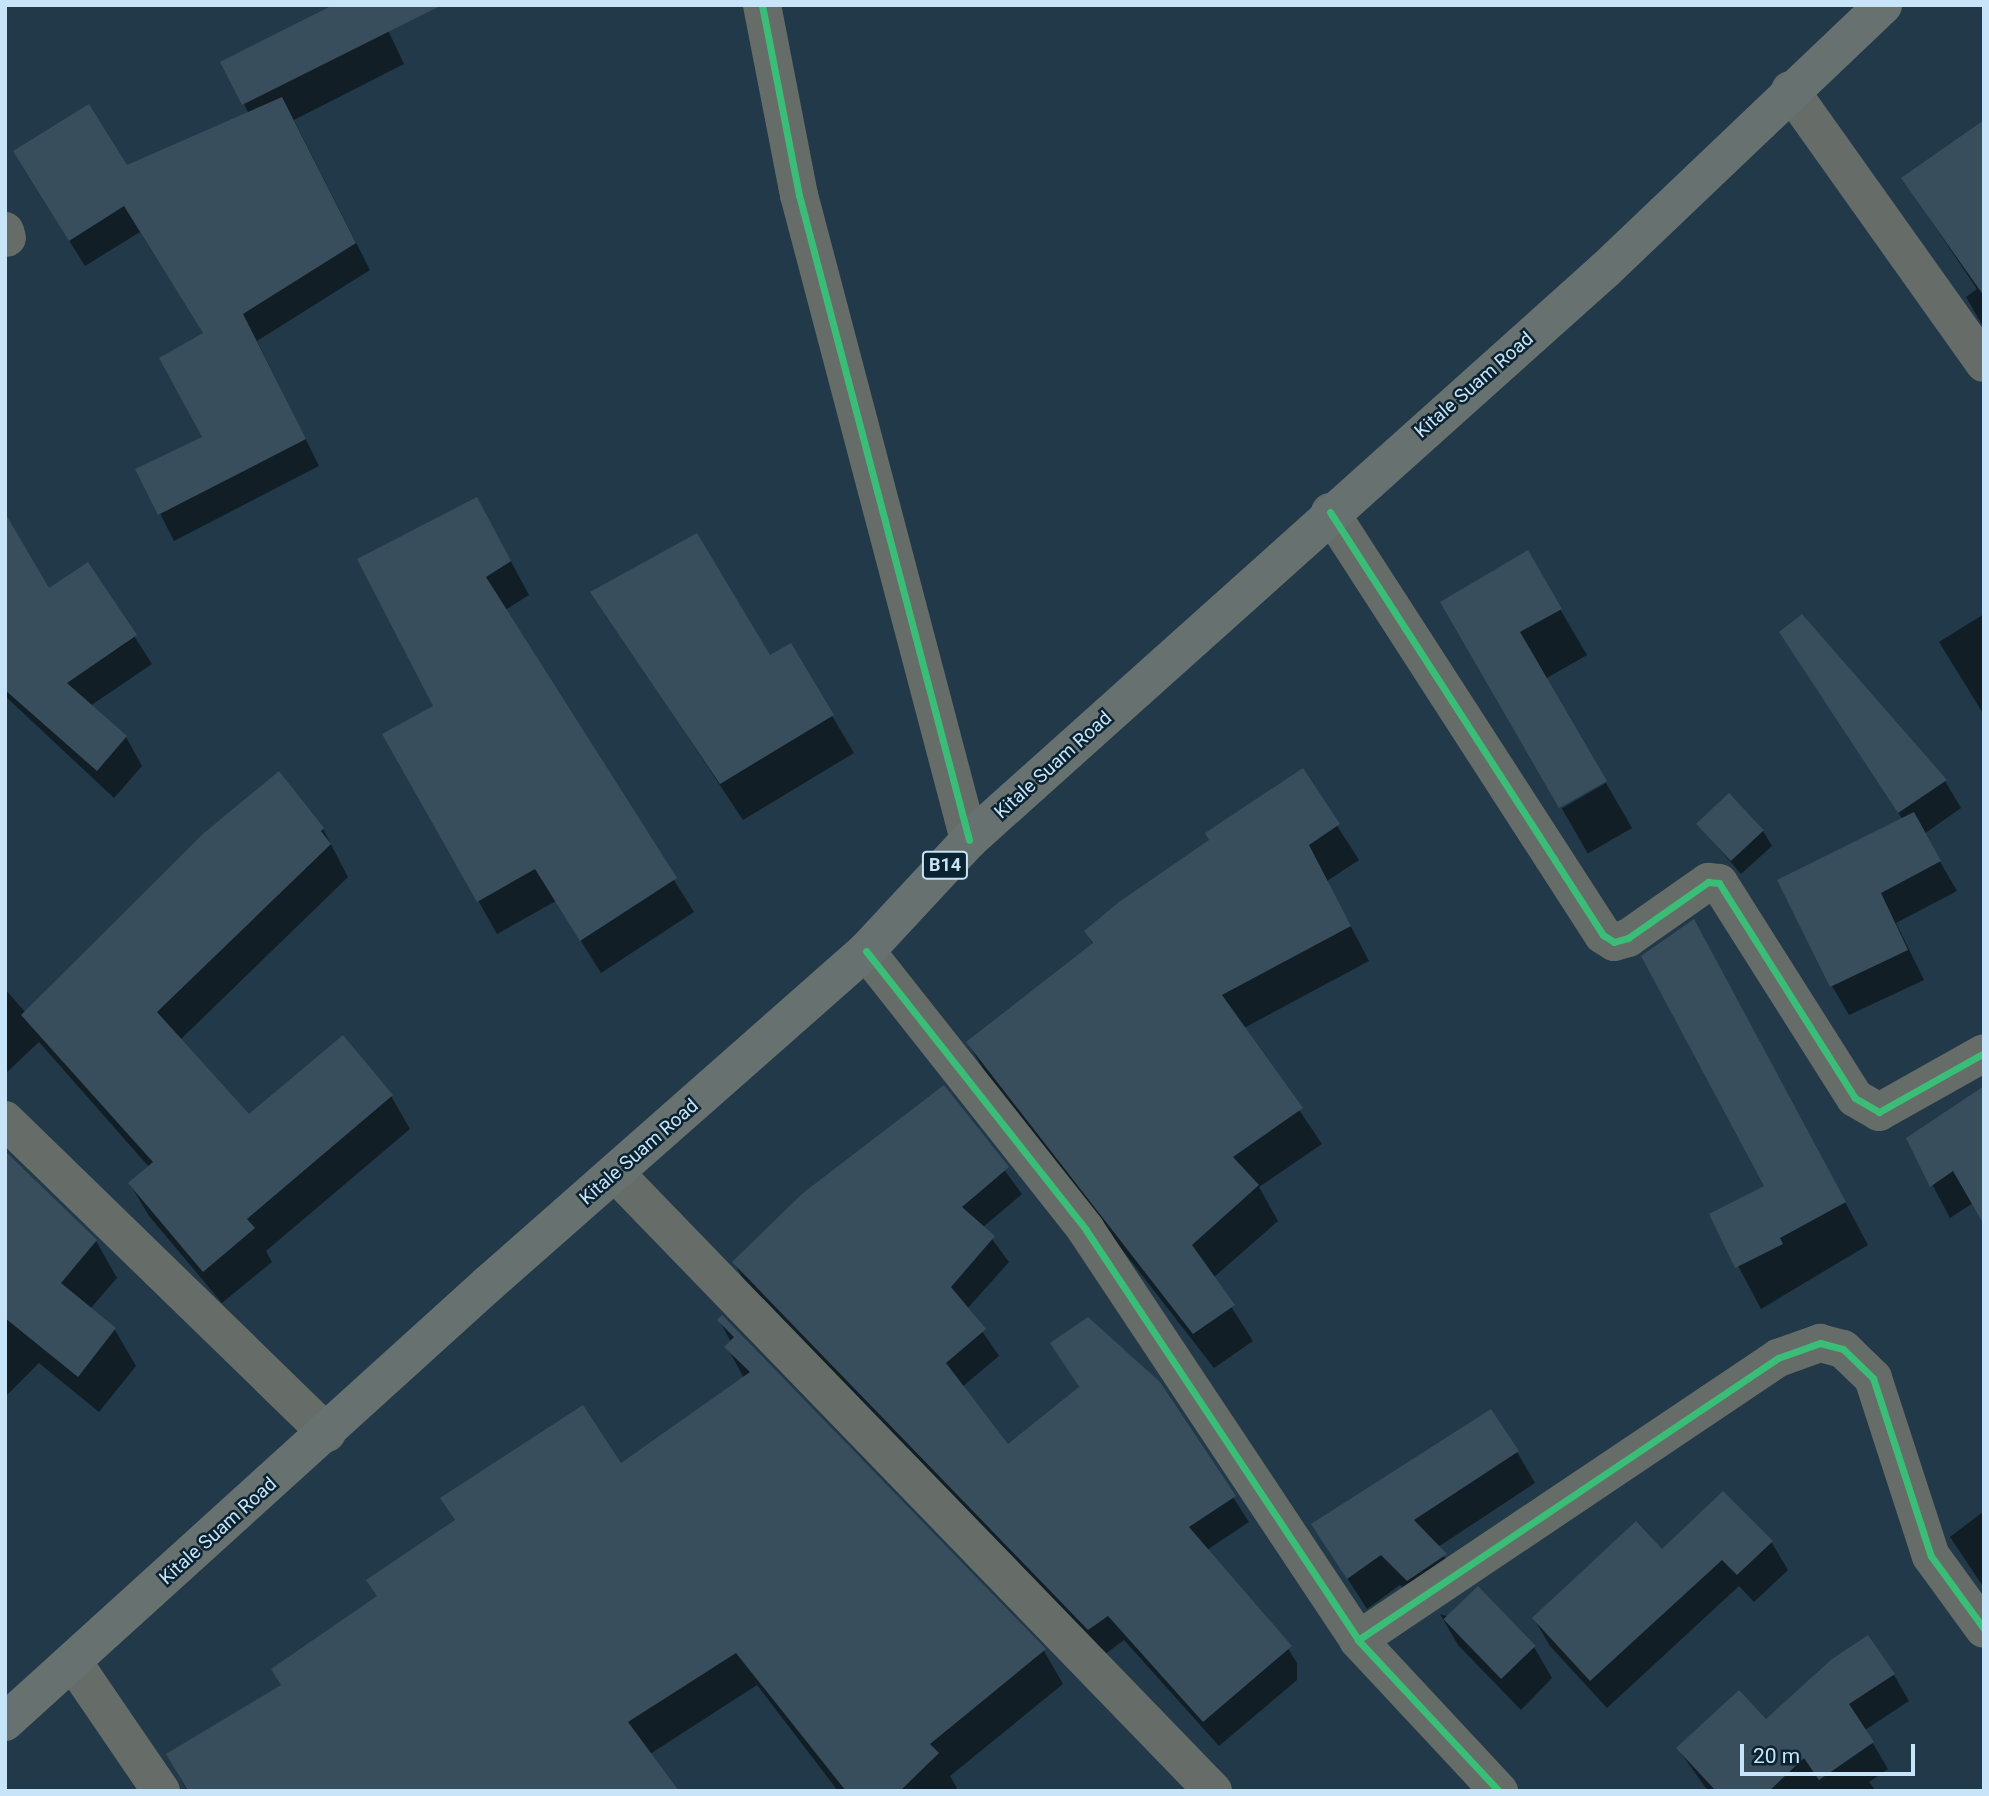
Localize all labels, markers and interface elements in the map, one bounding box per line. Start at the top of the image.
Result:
street label: Kitale Suam Road [1410,327,1538,443]
street label: Kitale Suam Road [990,706,1116,824]
road number: B14 [920,850,970,880]
street label: Kitale Suam Road [575,1094,703,1210]
street label: Kitale Suam Road [155,1472,281,1590]
scale bar [1744,1730,1919,1774]
text: 20 m [1753,1744,1800,1768]

